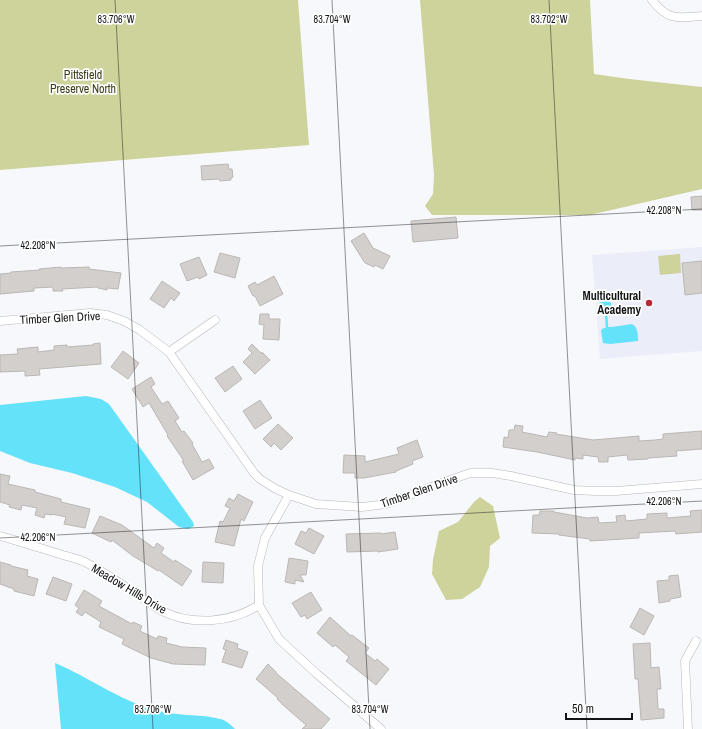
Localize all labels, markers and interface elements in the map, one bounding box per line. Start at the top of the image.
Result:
text: 83.706°W [98,13,135,26]
text: 83.704°W [314,13,351,26]
text: 83.702°W [531,13,568,26]
park label: Pittsfield Preserve North [50,67,116,97]
text: 42.208°N [647,204,682,217]
text: 42.208°N [21,239,56,252]
place label: Multicultural Academy [582,288,642,318]
marker: Multicultural Academy [644,298,654,308]
street label: Timber Glen Drive [19,308,101,328]
street label: Timber Glen Drive [378,470,460,512]
text: 42.206°N [647,495,682,508]
text: 42.206°N [21,531,56,544]
street label: Meadow Hills Drive [88,560,170,618]
scale bar [566,695,632,721]
text: 50 m [572,701,594,717]
text: 83.706°W [135,703,172,716]
text: 83.704°W [352,703,389,716]

